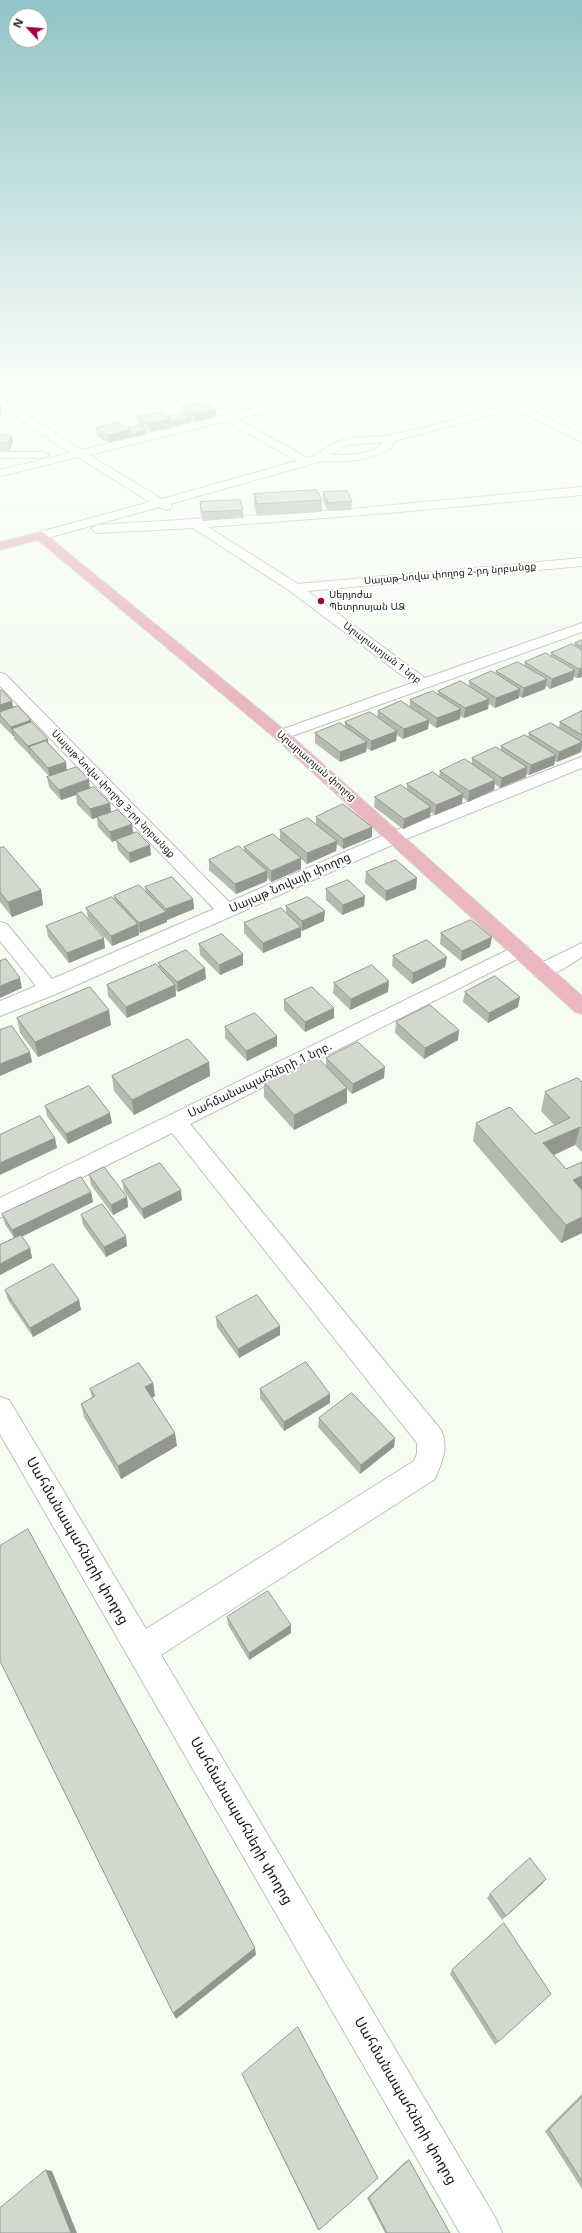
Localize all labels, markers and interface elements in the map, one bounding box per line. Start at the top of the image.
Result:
north arrow [8,8,48,48]
text: N [9,16,26,30]
street label: Սայաթ-Նովա փողոց 2-րդ նրբանցք [363,560,537,588]
place label: Սերյոժա Պետրոսյան ԱՁ [329,589,405,612]
marker: Սերյոժա Պետրոսյան ԱՁ [316,596,326,606]
street label: Արարատյան 1 նրբ [341,620,423,686]
street label: Սայաթ-Նովա փողոց 3-րդ նրբանցք [49,728,177,860]
street label: Արարատյան փողոց [274,728,358,804]
street label: Սայաթ Նովայի փողոց [227,850,353,916]
street label: Սահմանապահների 1 նրբ. [186,1039,334,1121]
street label: Սահմանապահների փողոց [22,1454,132,1628]
street label: Սահմանապահների փողոց [186,1734,296,1908]
street label: Սահմանապահների փողոց [350,2014,460,2188]

